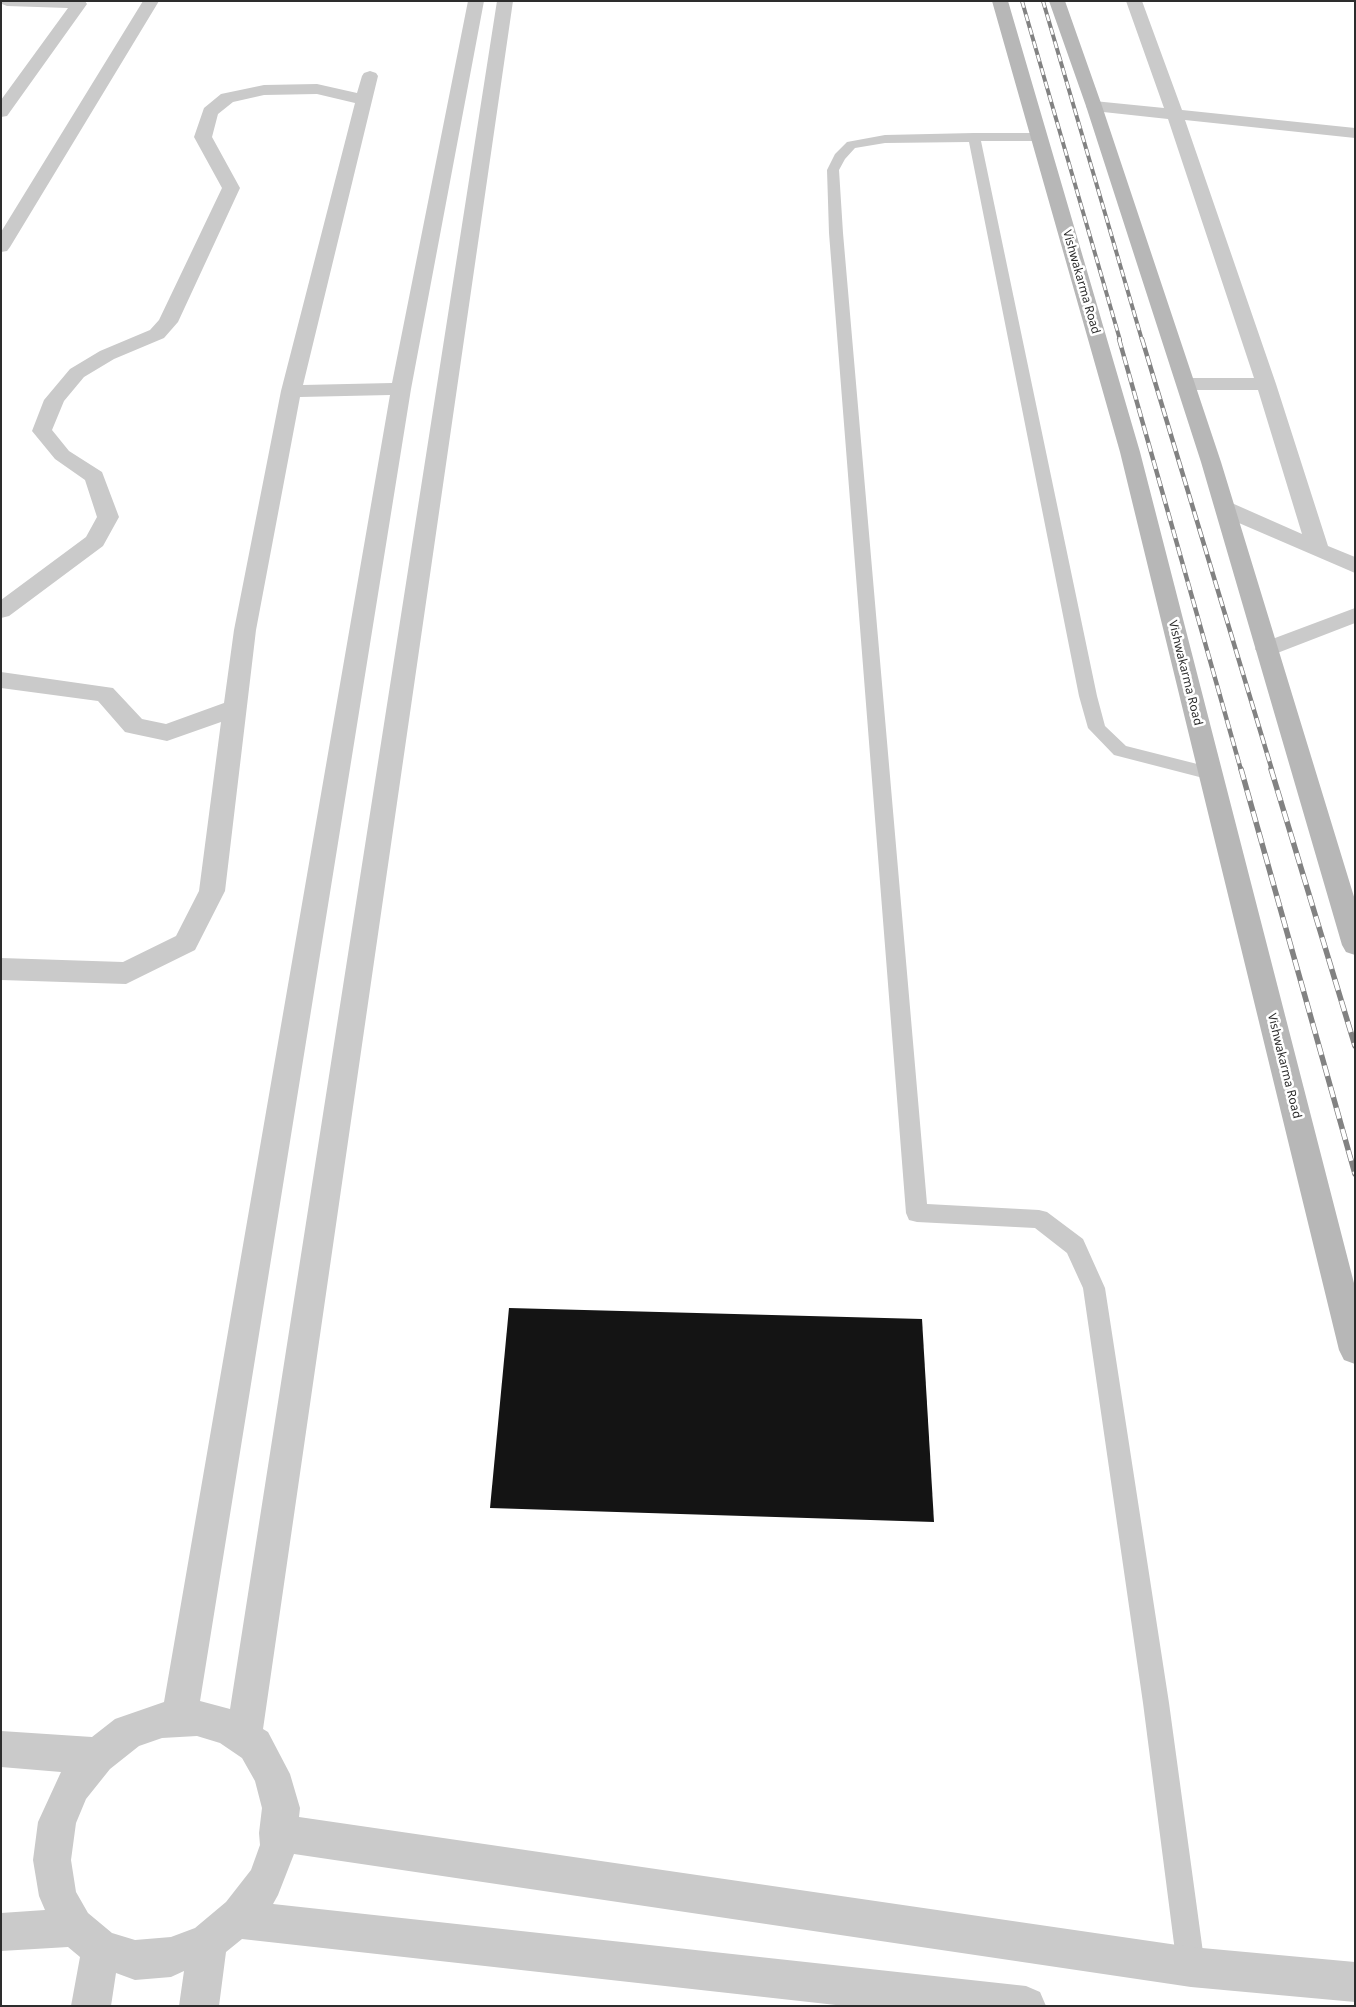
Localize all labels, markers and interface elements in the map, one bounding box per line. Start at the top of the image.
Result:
street label: Vishwakarma Road [1059,228,1103,336]
street label: Vishwakarma Road [1165,619,1205,727]
street label: Vishwakarma Road [1264,1012,1304,1120]

